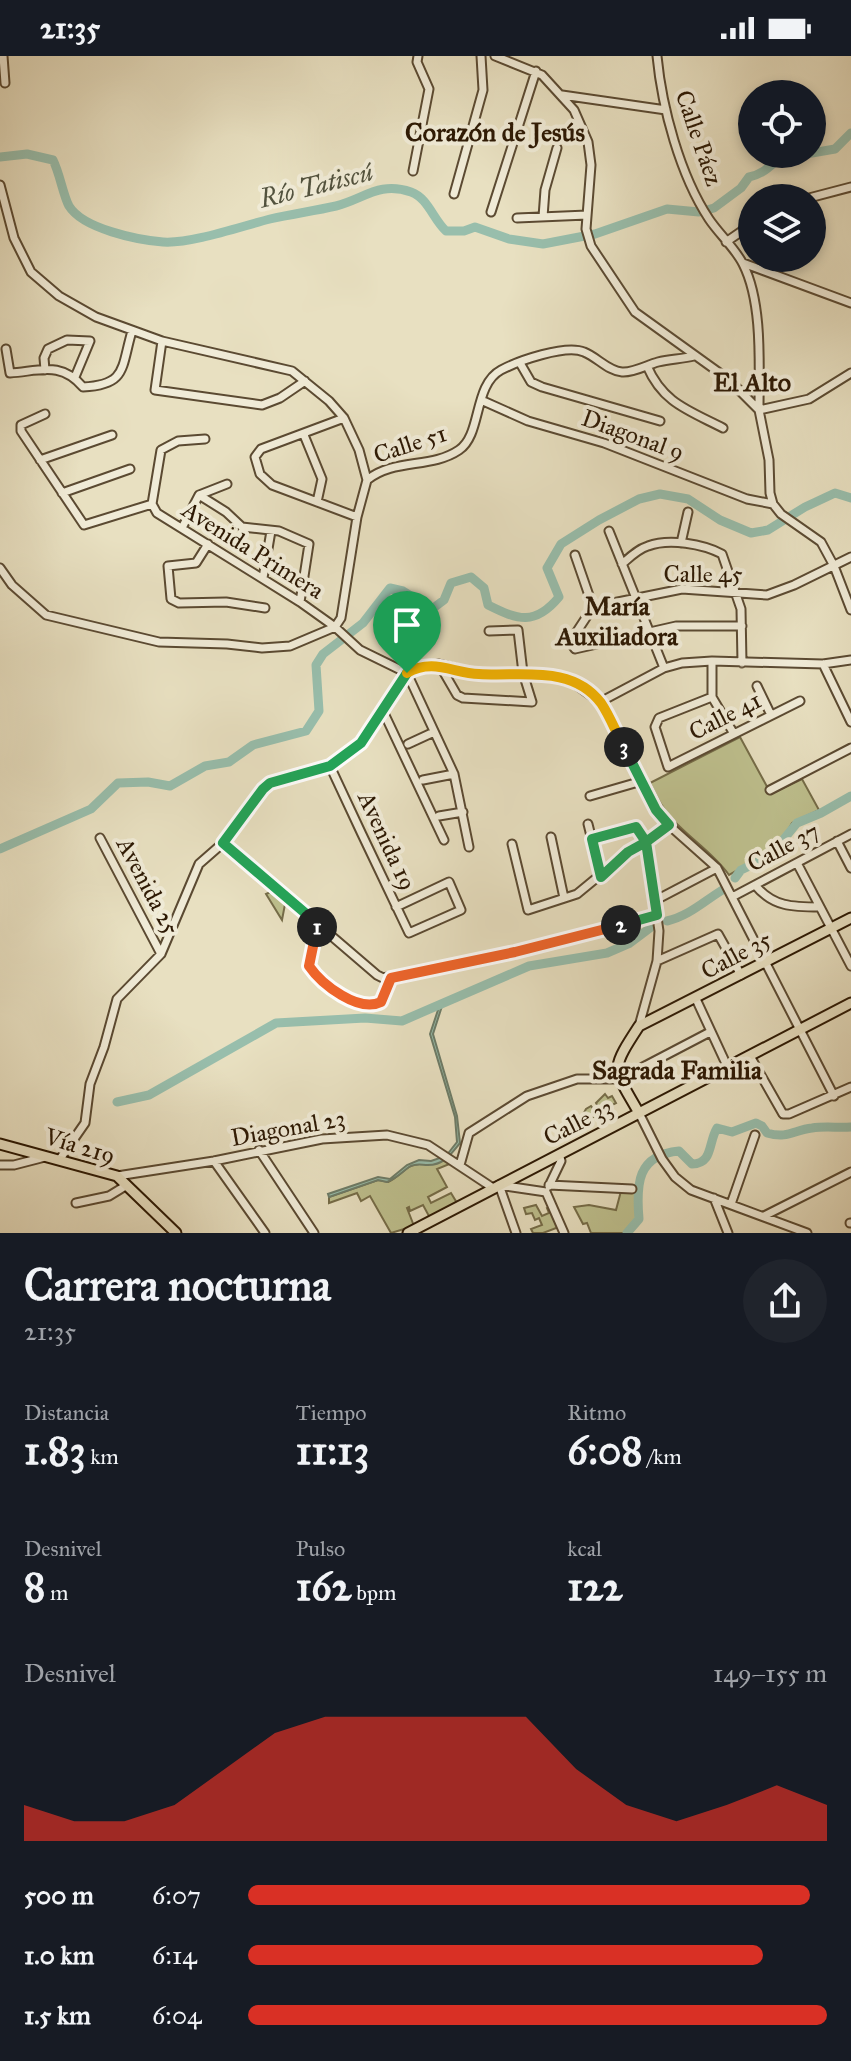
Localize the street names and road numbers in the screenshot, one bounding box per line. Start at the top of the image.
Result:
street label: Calle Páez [669,86,729,190]
street label: Diagonal 9 [578,403,688,467]
street label: Calle 51 [370,418,450,470]
street label: Avenida Primera [176,494,330,606]
street label: Calle 45 [663,559,743,589]
street label: Calle 41 [684,685,766,747]
street label: Avenida 19 [351,786,423,895]
street label: Calle 37 [742,816,824,878]
street label: Avenida 25 [109,831,186,940]
street label: Calle 35 [696,924,776,986]
street label: Calle 33 [538,1092,618,1152]
street label: Diagonal 23 [229,1103,347,1153]
street label: Vía 219 [40,1121,119,1171]

